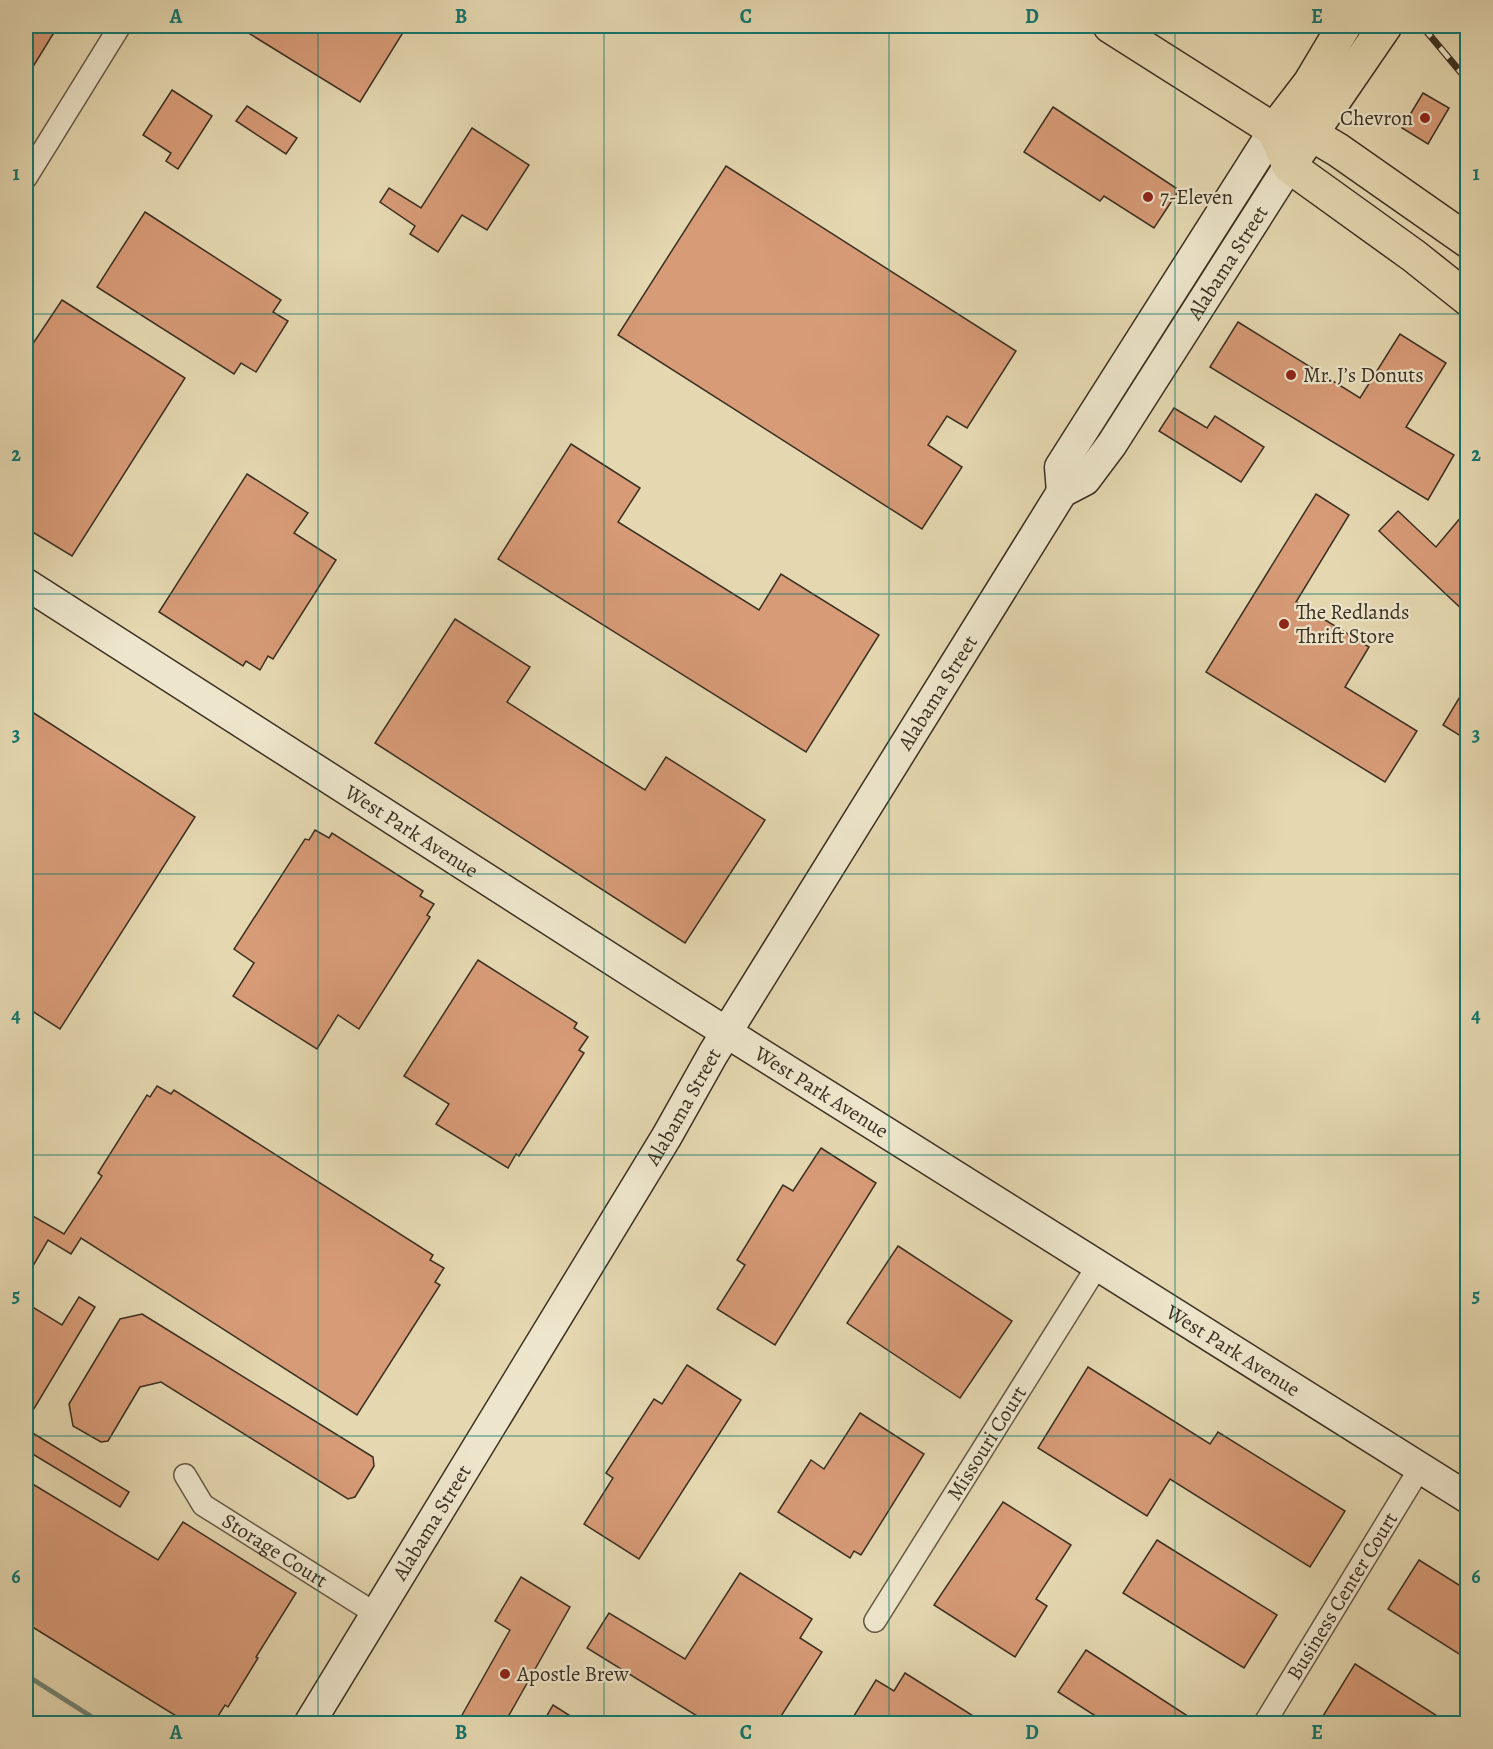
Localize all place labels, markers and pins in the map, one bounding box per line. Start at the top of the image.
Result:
place label: Chevron [1340,104,1413,132]
marker: Chevron [1418,111,1432,125]
place label: 7-Eleven [1160,183,1233,211]
marker: 7-Eleven [1141,190,1155,204]
place label: Mr. J’s Donuts [1303,361,1424,389]
marker: Mr. J’s Donuts [1284,368,1298,382]
place label: The Redlands Thrift Store [1296,598,1409,650]
marker: The Redlands Thrift Store [1277,617,1291,631]
place label: Apostle Brew [516,1660,629,1688]
marker: Apostle Brew [498,1667,512,1681]

